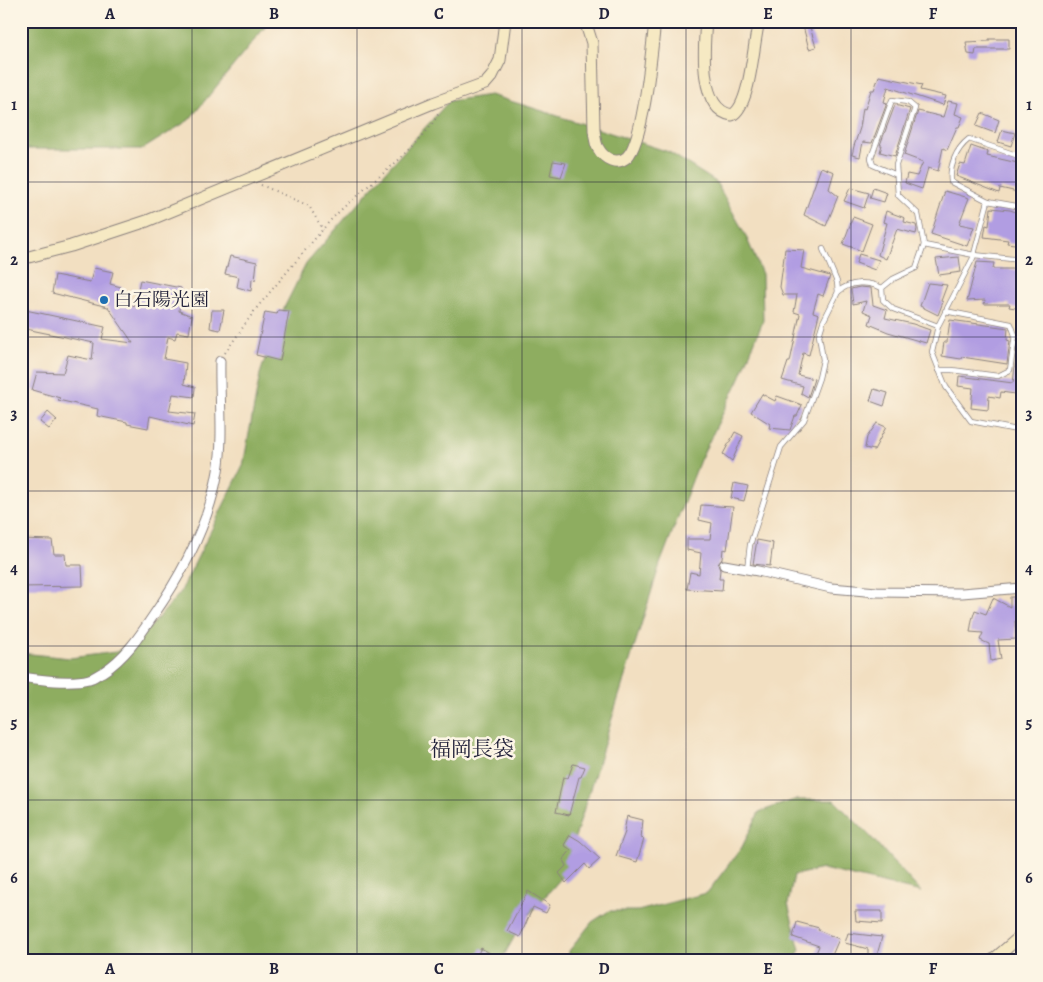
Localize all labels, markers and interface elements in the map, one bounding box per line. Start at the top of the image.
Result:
text: A [104,3,116,25]
text: B [269,3,279,25]
text: C [434,3,444,25]
text: D [598,3,610,25]
text: E [763,3,773,25]
text: F [929,3,938,25]
text: 1 [11,94,17,116]
text: 1 [1026,94,1032,116]
text: 2 [10,249,18,271]
text: 2 [1025,249,1033,271]
place label: 白石陽光園 [114,287,209,313]
marker: 白石陽光園 [98,294,110,306]
text: 3 [11,403,18,425]
text: 3 [1026,403,1033,425]
text: 4 [10,558,18,580]
text: 4 [1025,558,1033,580]
text: 5 [11,712,18,734]
text: 5 [1026,712,1033,734]
district label: 福岡長袋 [430,735,514,763]
text: 6 [10,867,18,889]
text: 6 [1025,867,1033,889]
text: A [104,958,116,980]
text: B [269,958,279,980]
text: C [434,958,444,980]
text: D [598,958,610,980]
text: E [763,958,773,980]
text: F [929,958,938,980]

